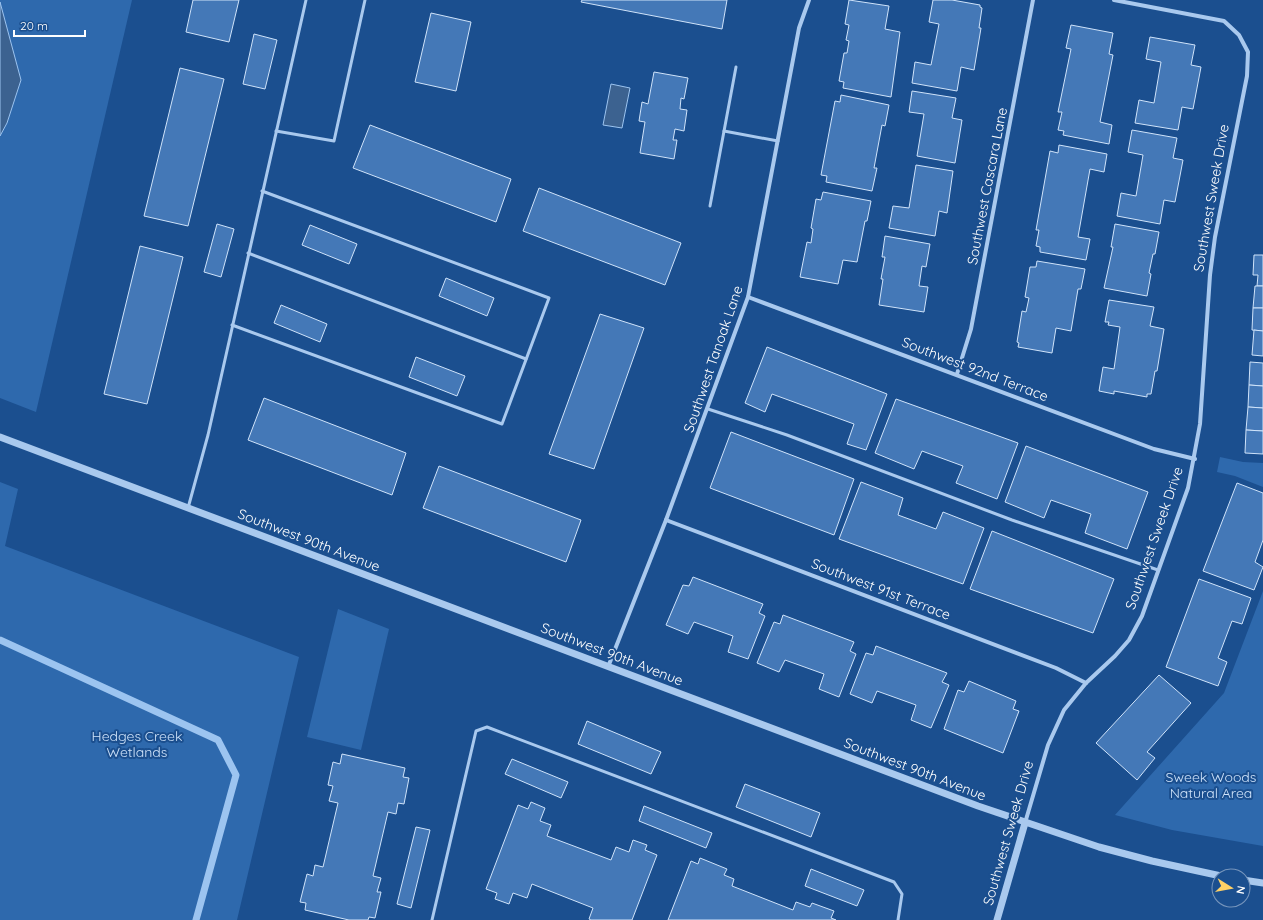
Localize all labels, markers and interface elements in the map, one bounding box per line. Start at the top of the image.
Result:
scale bar [14,12,85,38]
text: 20 m [20,18,48,33]
street label: Southwest Cascara Lane [963,106,1011,266]
street label: Southwest Sweek Drive [1189,123,1233,273]
street label: Southwest Tanoak Lane [679,283,747,435]
street label: Southwest 92nd Terrace [899,333,1051,405]
street label: Southwest Sweek Drive [1121,464,1187,612]
street label: Southwest 90th Avenue [235,505,383,576]
street label: Southwest 91st Terrace [809,554,953,624]
street label: Southwest 90th Avenue [538,619,686,690]
park label: Hedges Creek Wetlands [92,727,182,761]
street label: Southwest 90th Avenue [841,734,989,805]
street label: Southwest Sweek Drive [979,758,1037,907]
park label: Sweek Woods Natural Area [1166,768,1256,802]
north arrow [1211,868,1251,908]
text: N [1233,885,1248,895]

